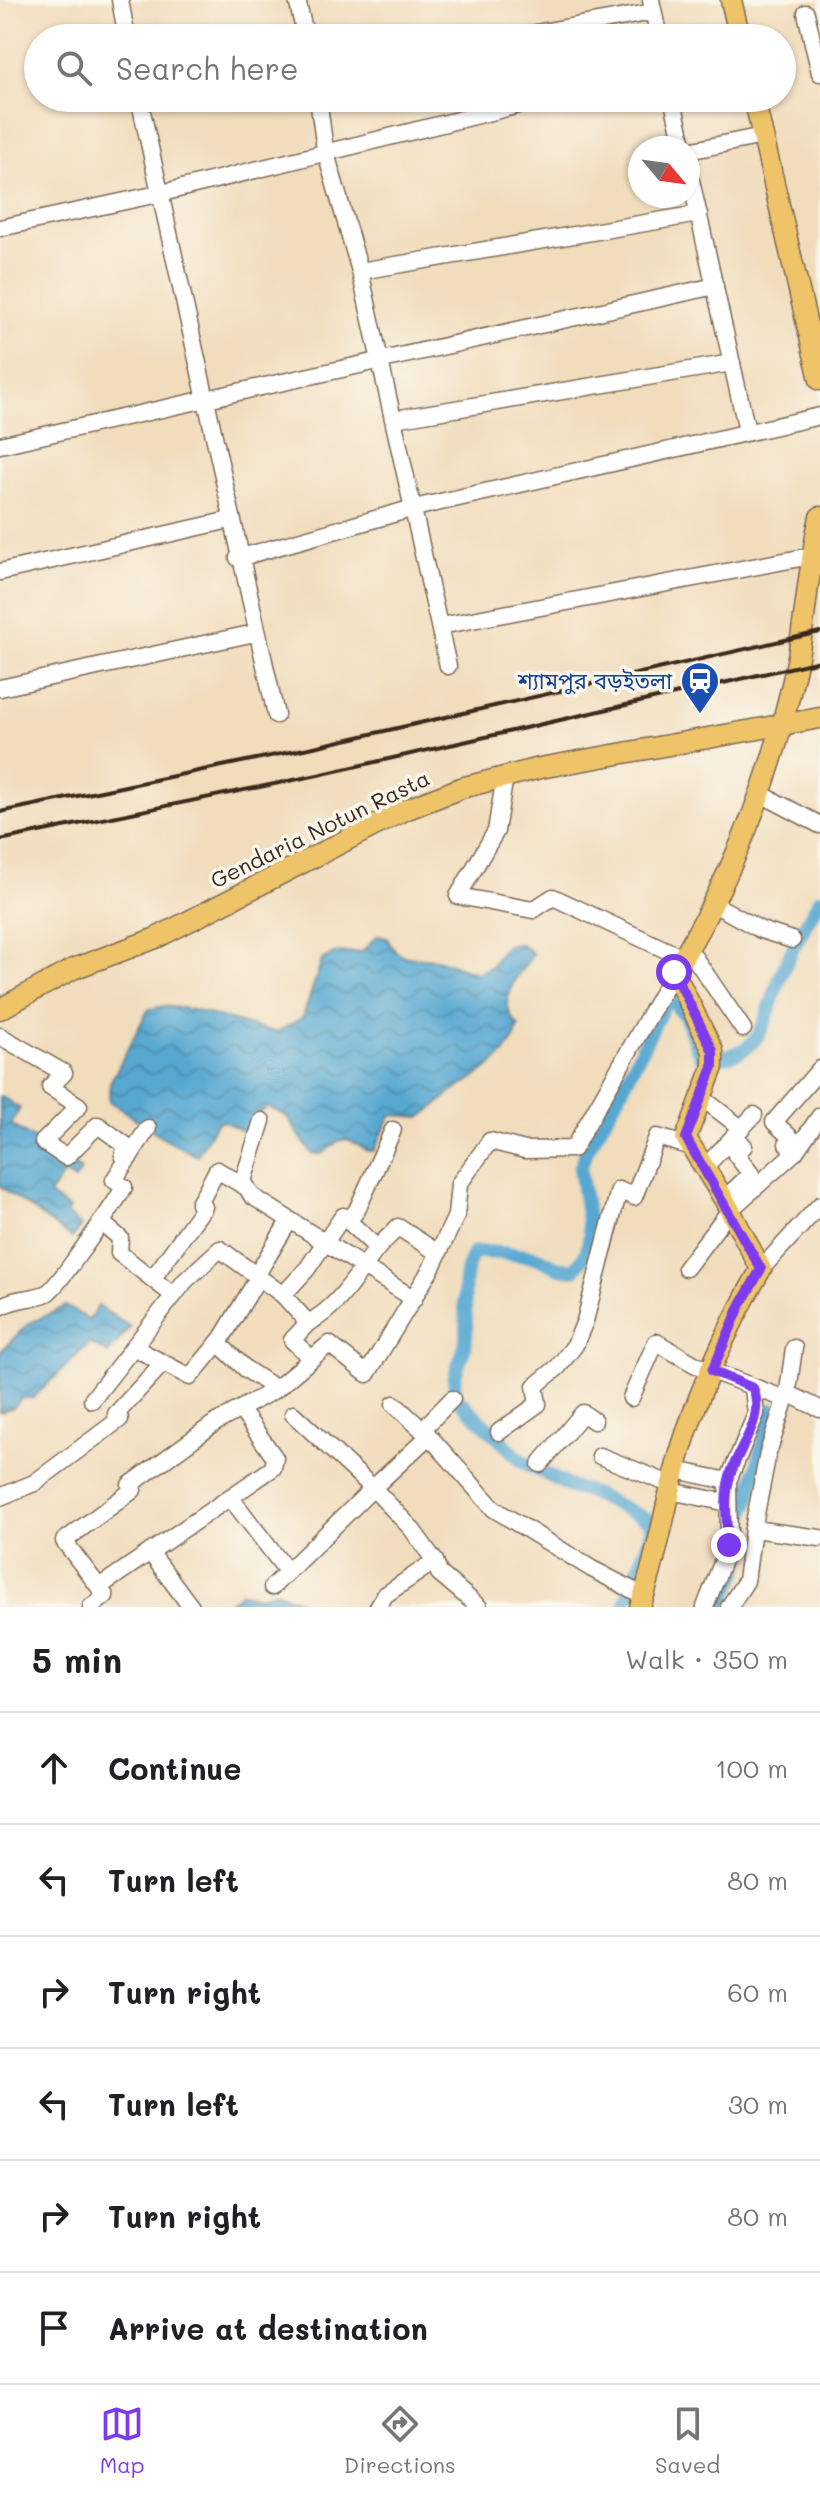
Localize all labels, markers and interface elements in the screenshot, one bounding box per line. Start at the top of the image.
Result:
search box [24,24,796,112]
icon: search [52,46,96,90]
text: Search here [116,48,299,88]
north arrow [628,136,700,208]
station icon: শ্যামপুর বড়ইতলা [679,660,721,715]
place label: শ্যামপুর বড়ইতলা [517,666,673,695]
street label: Gendaria Notun Rasta [205,763,434,894]
route start [656,954,692,990]
route end [711,1527,747,1563]
text: 5 min [32,1637,122,1682]
text: Walk · 350 m [625,1642,788,1676]
icon: ahead [32,1746,76,1790]
text: Continue [108,1748,241,1788]
text: 100 m [715,1751,788,1785]
icon: left [32,1858,76,1902]
text: Turn left [108,1860,239,1900]
text: 80 m [727,1863,788,1897]
icon: right [32,1970,76,2014]
text: Turn right [108,1972,261,2012]
text: 60 m [727,1975,788,2009]
icon: left [32,2082,76,2126]
text: Turn left [108,2084,239,2124]
text: 30 m [728,2087,788,2121]
icon: right [32,2194,76,2238]
text: Turn right [108,2196,261,2236]
text: 80 m [727,2199,788,2233]
icon: arrive [32,2306,76,2350]
text: Arrive at destination [108,2308,428,2348]
tab: Map [100,2402,145,2479]
tab: Directions [344,2402,456,2479]
tab: Saved [655,2402,720,2479]

